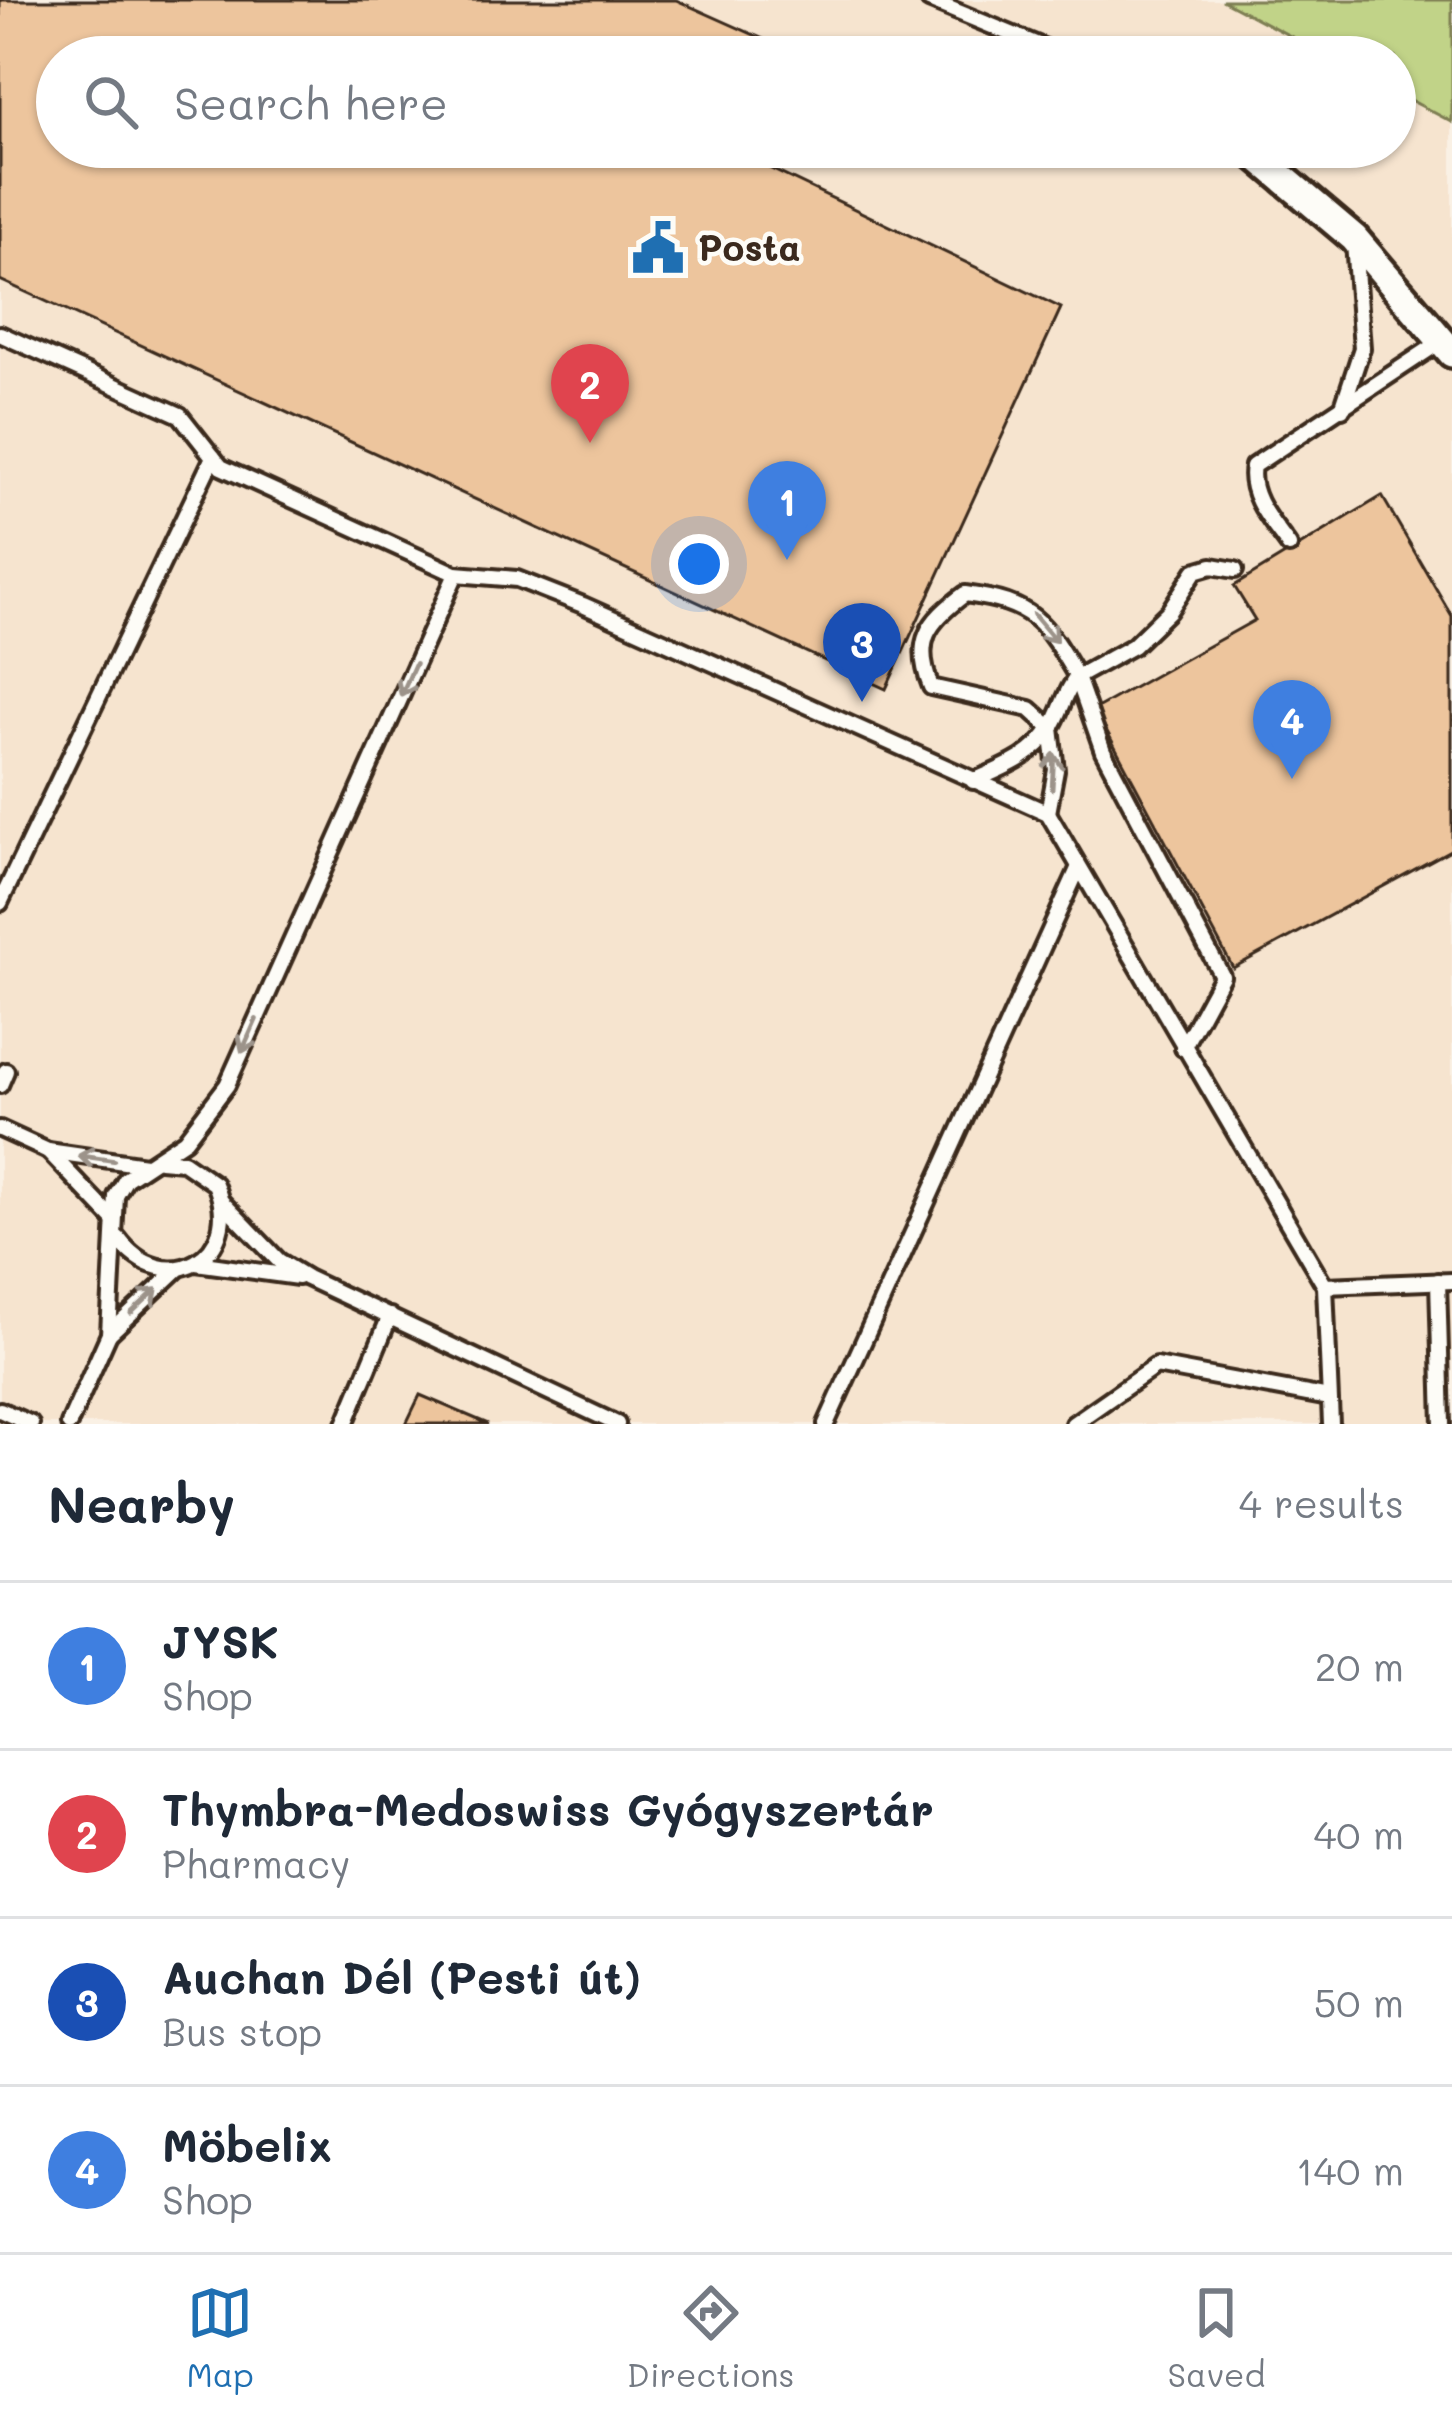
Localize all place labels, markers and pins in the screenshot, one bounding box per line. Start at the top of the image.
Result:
public building icon: Posta [629,219,687,277]
place label: Posta [698,223,801,270]
pin: 2 [551,344,629,443]
pin: 1 [748,461,826,560]
pin: 3 [823,603,901,702]
pin: 4 [1253,680,1331,779]

